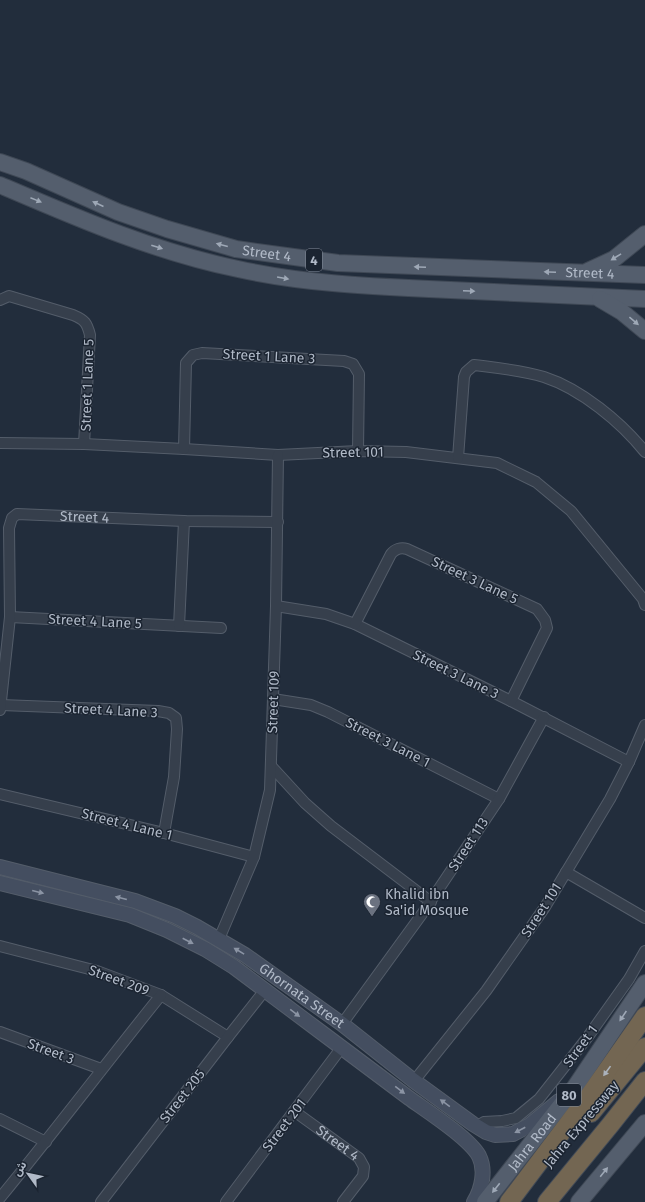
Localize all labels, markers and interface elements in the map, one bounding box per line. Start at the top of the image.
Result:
one-way arrow [30,197,42,204]
one-way arrow [93,201,104,207]
one-way arrow [216,241,228,247]
street label: Street 4 [241,242,293,266]
one-way arrow [152,244,164,250]
road number: 4 [306,249,322,271]
one-way arrow [610,254,622,261]
one-way arrow [414,263,426,270]
street label: Street 4 [565,264,615,283]
one-way arrow [544,268,556,275]
one-way arrow [277,275,290,281]
one-way arrow [463,288,475,295]
one-way arrow [628,316,639,325]
street label: Street 1 Lane 5 [77,339,98,432]
street label: Street 1 Lane 3 [222,346,316,367]
street label: Street 101 [322,443,384,462]
street label: Street 4 [60,508,110,527]
street label: Street 3 Lane 5 [429,553,521,608]
street label: Street 4 Lane 5 [48,611,142,632]
street label: Street 3 Lane 3 [410,646,501,703]
street label: Street 109 [264,670,283,734]
street label: Street 4 Lane 3 [64,700,158,721]
street label: Street 3 Lane 1 [343,714,433,771]
street label: Street 4 Lane 1 [80,805,174,844]
street label: Street 113 [445,814,492,874]
street label: Street 101 [518,880,565,941]
place label: Khalid ibn Sa'id Mosque [385,886,469,919]
one-way arrow [32,889,44,895]
mosque icon: Khalid ibn Sa'id Mosque [362,892,382,917]
one-way arrow [115,894,127,900]
one-way arrow [182,937,193,944]
one-way arrow [233,948,245,955]
street label: Ghornata Street [256,960,348,1033]
street label: Street 209 [86,962,152,999]
one-way arrow [290,1009,301,1017]
one-way arrow [619,1011,627,1021]
street label: Street 1 [559,1022,601,1071]
street label: Street 3 [25,1035,77,1068]
street label: Street 205 [156,1066,209,1127]
one-way arrow [603,1066,611,1076]
street label: Jahra Expressway [540,1077,623,1171]
road number: 80 [557,1084,581,1106]
one-way arrow [394,1086,405,1095]
street label: Street 201 [259,1095,310,1155]
one-way arrow [439,1099,450,1108]
street label: Jahra Road [504,1110,560,1175]
street label: Street 4 [313,1122,363,1165]
one-way arrow [514,1127,526,1134]
north arrow [8,1154,48,1194]
text: ش [10,1159,30,1179]
one-way arrow [600,1167,609,1178]
one-way arrow [492,1182,501,1193]

